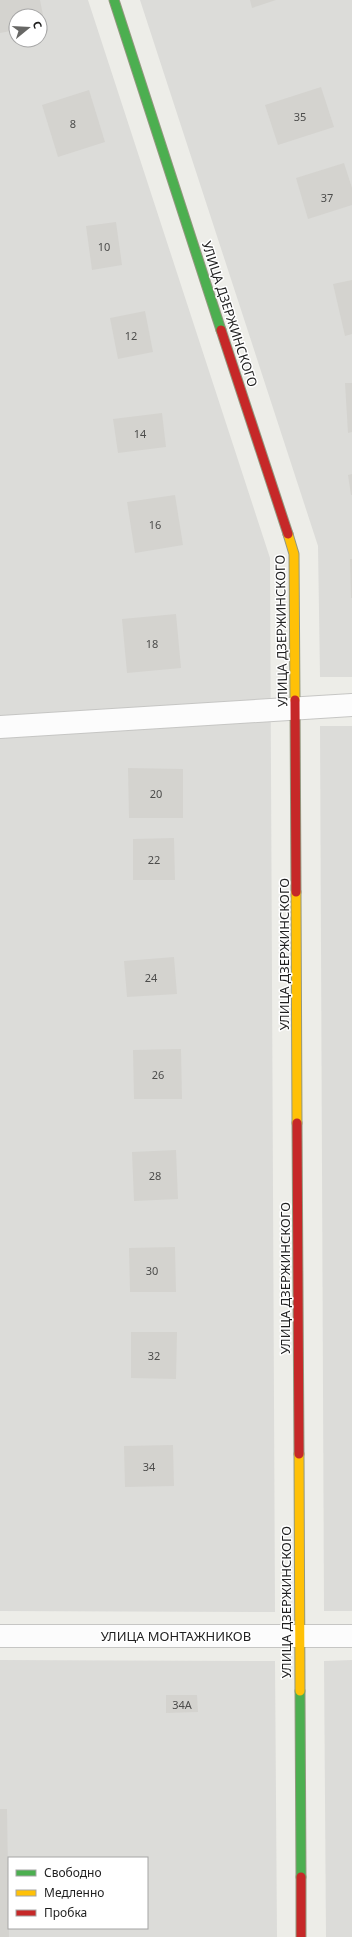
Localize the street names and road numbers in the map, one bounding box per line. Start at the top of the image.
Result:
street label: УЛИЦА ДЗЕРЖИНСКОГО [198,239,262,389]
street label: УЛИЦА ДЗЕРЖИНСКОГО [271,555,291,707]
street label: УЛИЦА ДЗЕРЖИНСКОГО [275,878,293,1030]
street label: УЛИЦА ДЗЕРЖИНСКОГО [276,1202,294,1354]
street label: УЛИЦА ДЗЕРЖИНСКОГО [277,1526,295,1678]
street label: УЛИЦА МОНТАЖНИКОВ [101,1627,251,1645]

